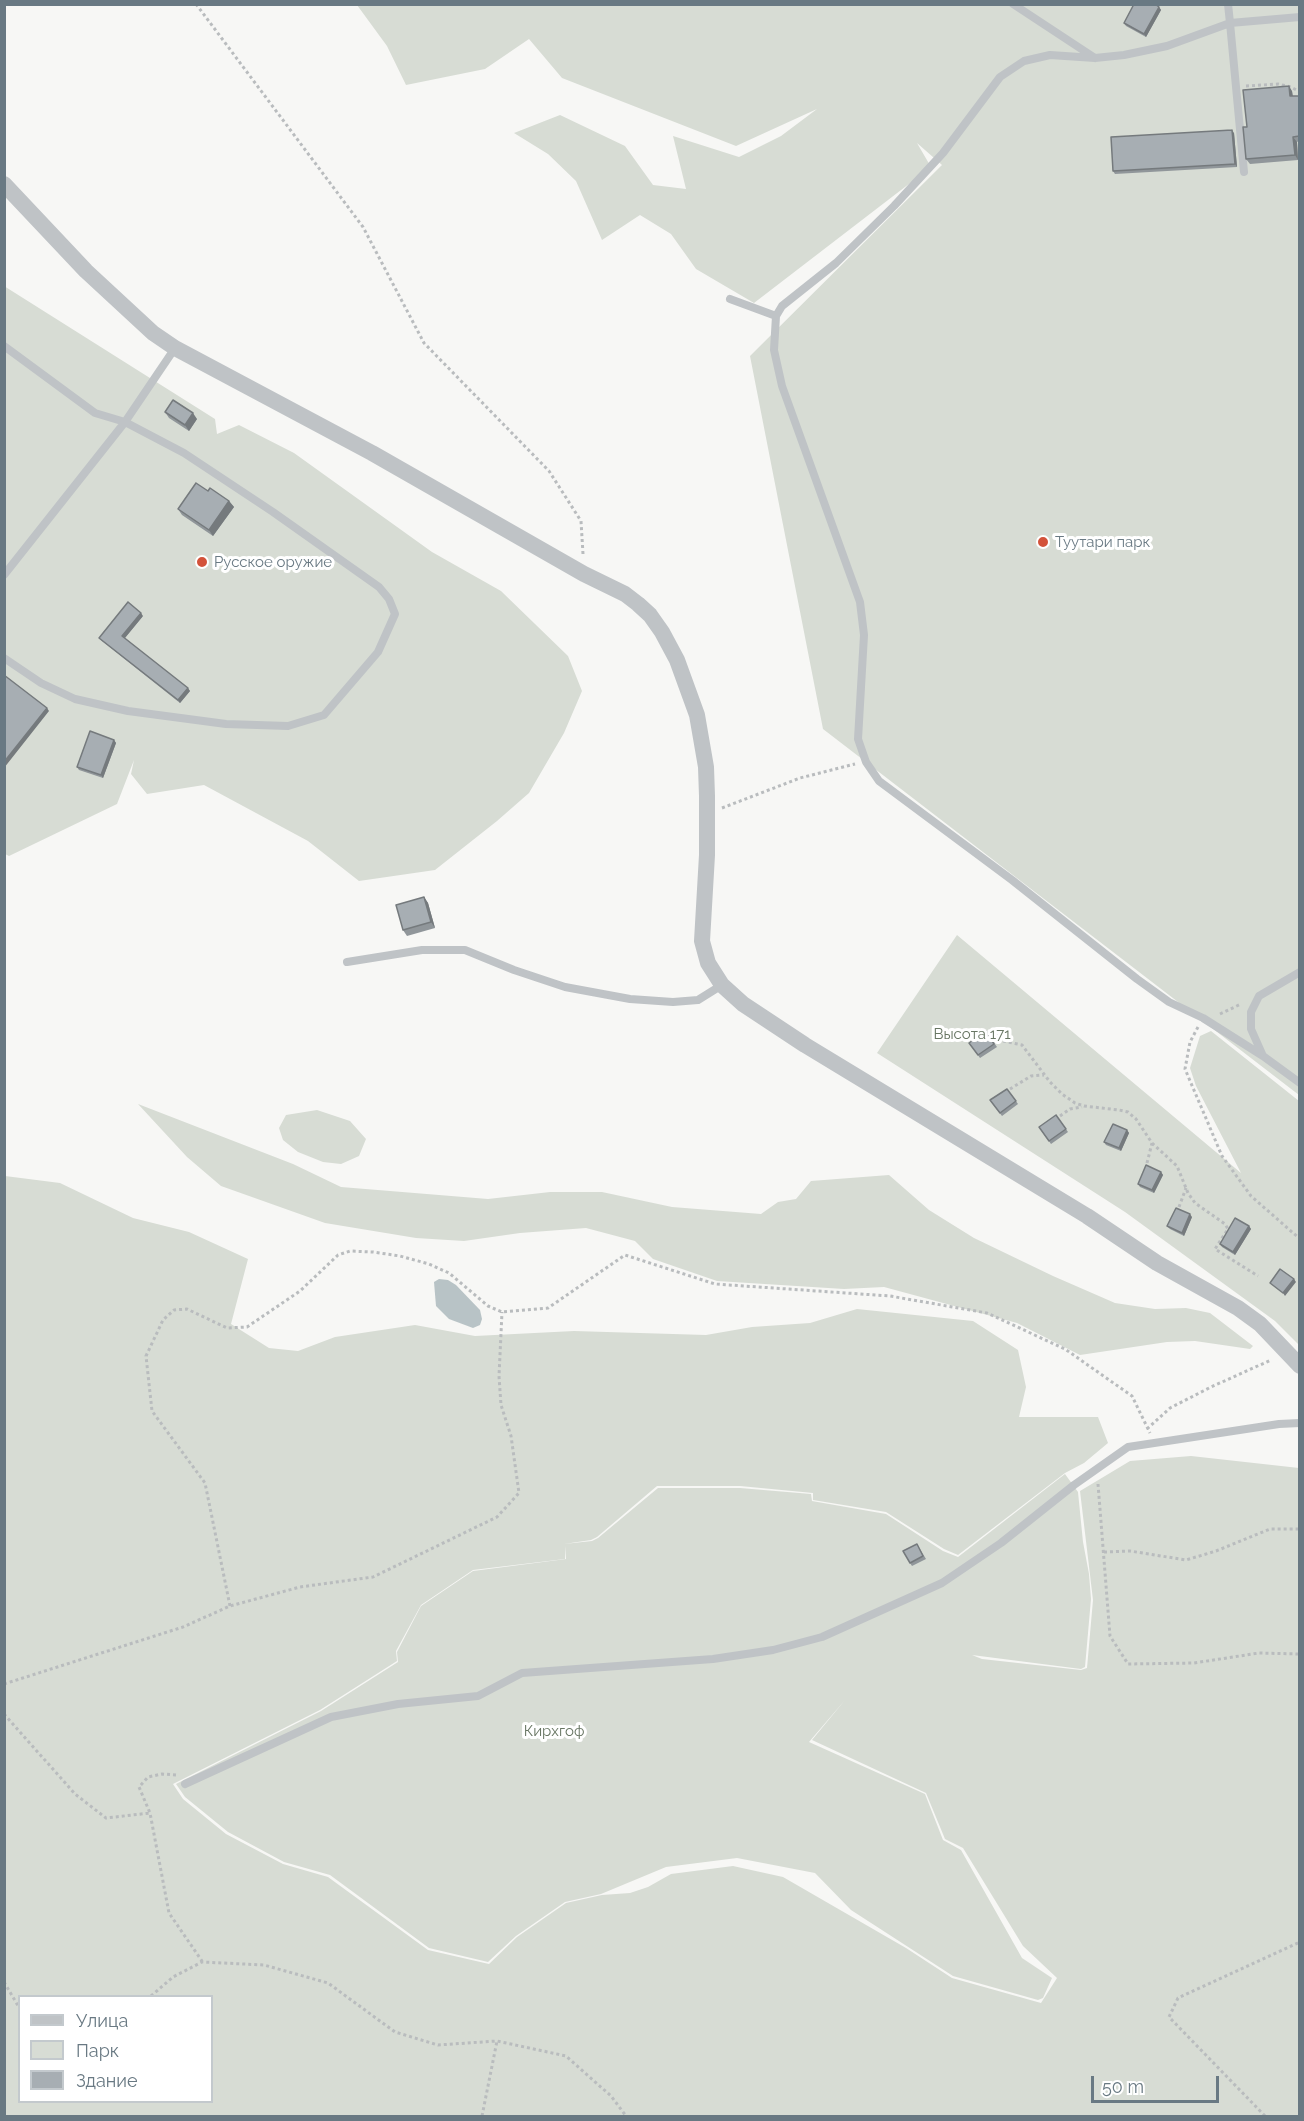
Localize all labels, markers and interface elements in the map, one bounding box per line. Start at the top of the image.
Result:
place label: Туутари парк [1055,533,1150,551]
marker: Туутари парк [1036,535,1050,549]
place label: Русское оружие [214,553,332,571]
marker: Русское оружие [195,555,209,569]
park label: Высота 171 [933,1025,1011,1043]
park label: Кирхгоф [524,1722,584,1740]
legend [18,1995,213,2103]
text: Улица [76,2010,128,2031]
text: Парк [76,2040,119,2061]
scale bar [1094,2064,1222,2102]
text: Здание [76,2070,138,2091]
text: 50 m [1102,2076,1144,2097]

